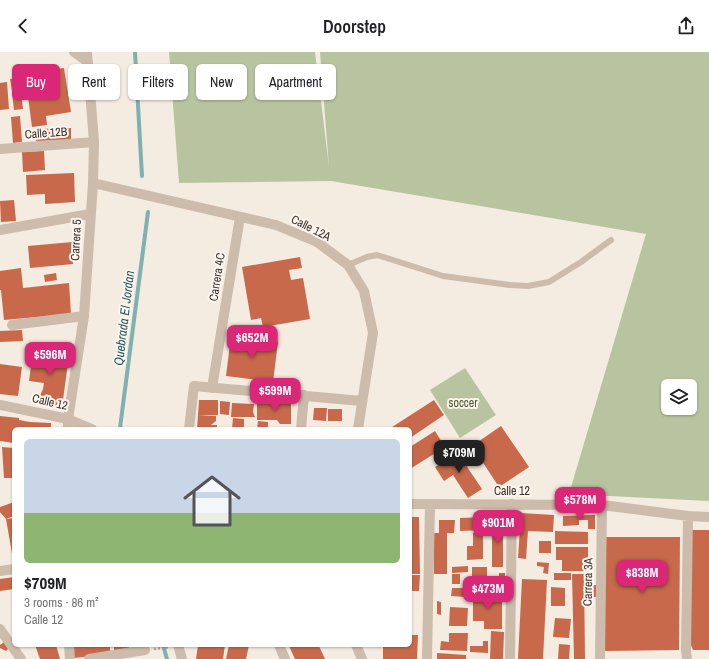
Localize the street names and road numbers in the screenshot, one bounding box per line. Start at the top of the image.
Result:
street label: Calle 12B [24,124,68,142]
street label: Calle 12A [288,211,334,245]
street label: Carrera 5 [67,218,85,261]
street label: Carrera 4C [205,252,229,302]
street label: Calle 12 [31,390,69,414]
street label: Calle 12 [494,483,530,499]
street label: Carrera 3A [580,557,596,606]

